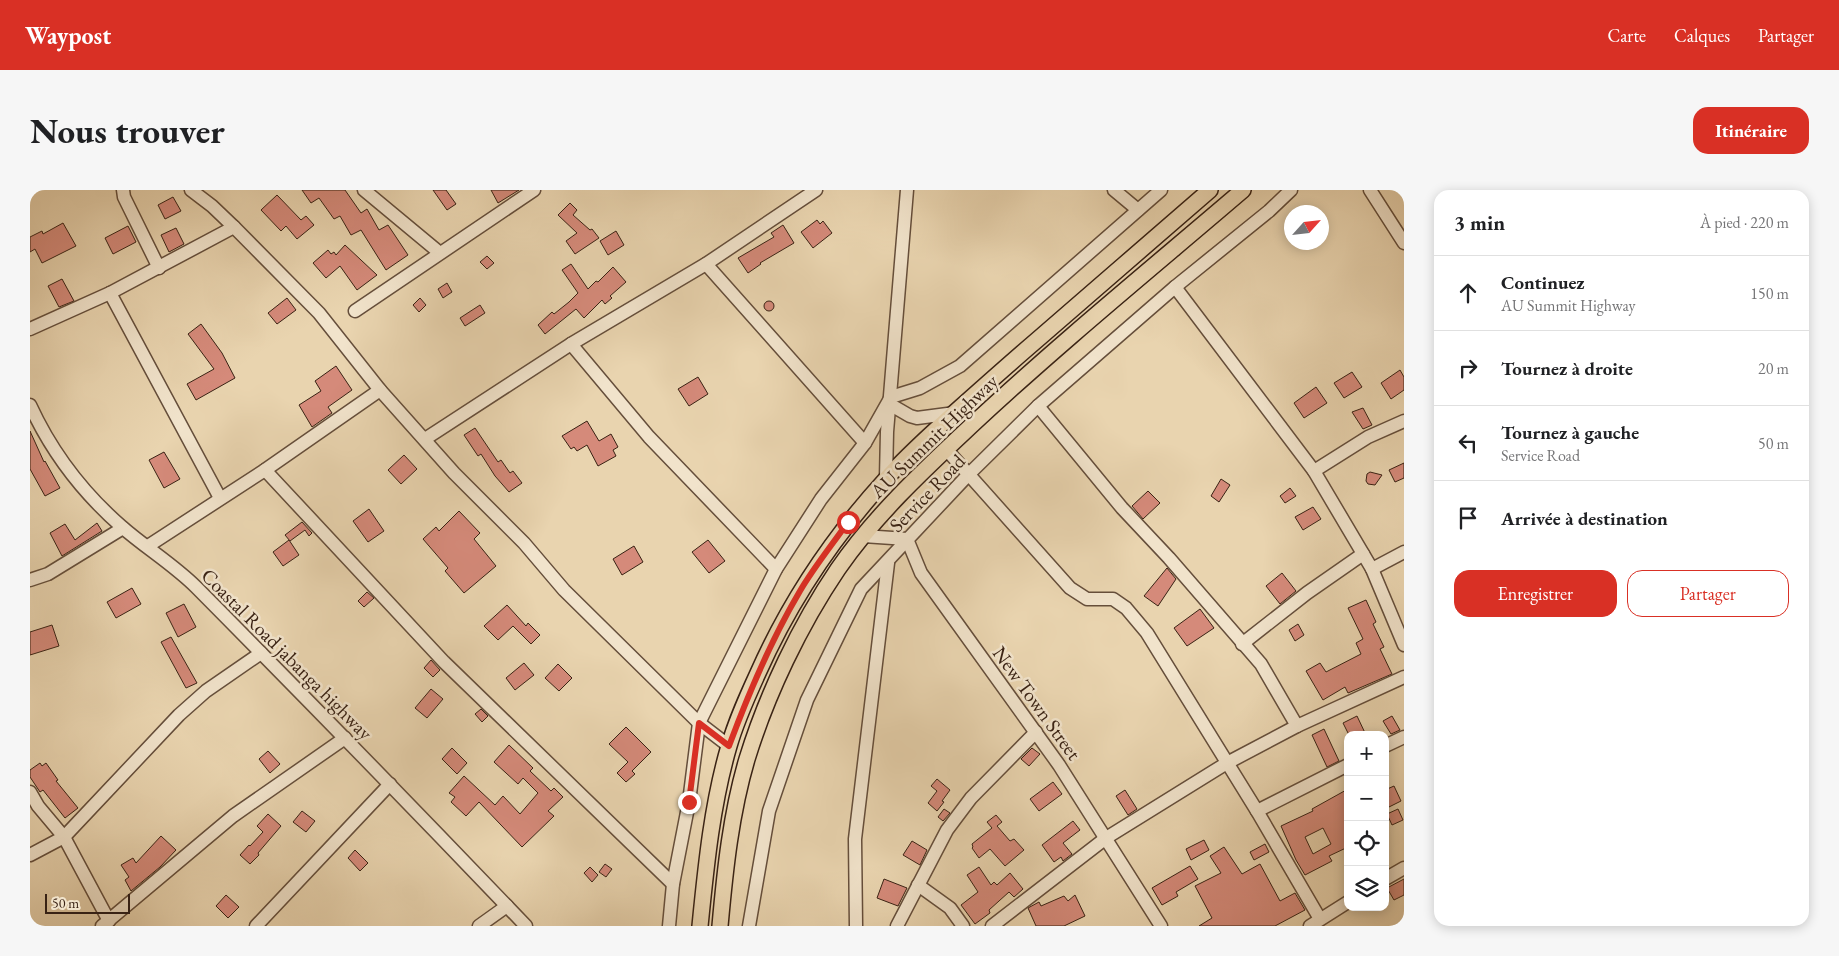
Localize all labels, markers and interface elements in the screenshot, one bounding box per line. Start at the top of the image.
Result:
text: Waypost [25,20,111,51]
text: Carte [1607,24,1646,47]
text: Calques [1674,24,1730,47]
text: Partager [1758,24,1814,47]
button: Itinéraire [1693,107,1809,154]
text: Nous trouver [30,108,225,153]
north arrow [1284,205,1329,250]
text: 3 min [1454,209,1505,236]
text: À pied · 220 m [1700,212,1789,233]
text: Continuez [1501,270,1585,295]
icon: ahead [1454,279,1482,307]
text: 150 m [1750,283,1789,304]
text: AU Summit Highway [1501,295,1636,316]
icon: right [1454,354,1482,382]
text: Tournez à droite [1501,356,1633,381]
text: 20 m [1758,358,1789,379]
street label: AU Summit Highway [864,368,1004,504]
text: Tournez à gauche [1501,420,1639,445]
icon: left [1454,429,1482,457]
text: 50 m [1758,433,1789,454]
text: Service Road [1501,445,1580,466]
street label: Service Road [883,448,971,538]
icon: arrive [1454,504,1482,532]
text: Arrivée à destination [1501,506,1668,531]
route start [837,511,860,534]
street label: Coastal Road jabanga highway [196,563,378,745]
button: Enregistrer [1454,570,1617,617]
button: Partager [1627,570,1789,617]
street label: New Town Street [987,641,1087,766]
map controls [1344,731,1389,911]
button: + [1344,731,1389,776]
button: − [1344,776,1389,821]
route end [678,791,701,814]
button: locate [1344,821,1389,866]
button: layers [1344,866,1389,911]
scale bar [45,891,130,914]
text: 50 m [52,894,79,912]

